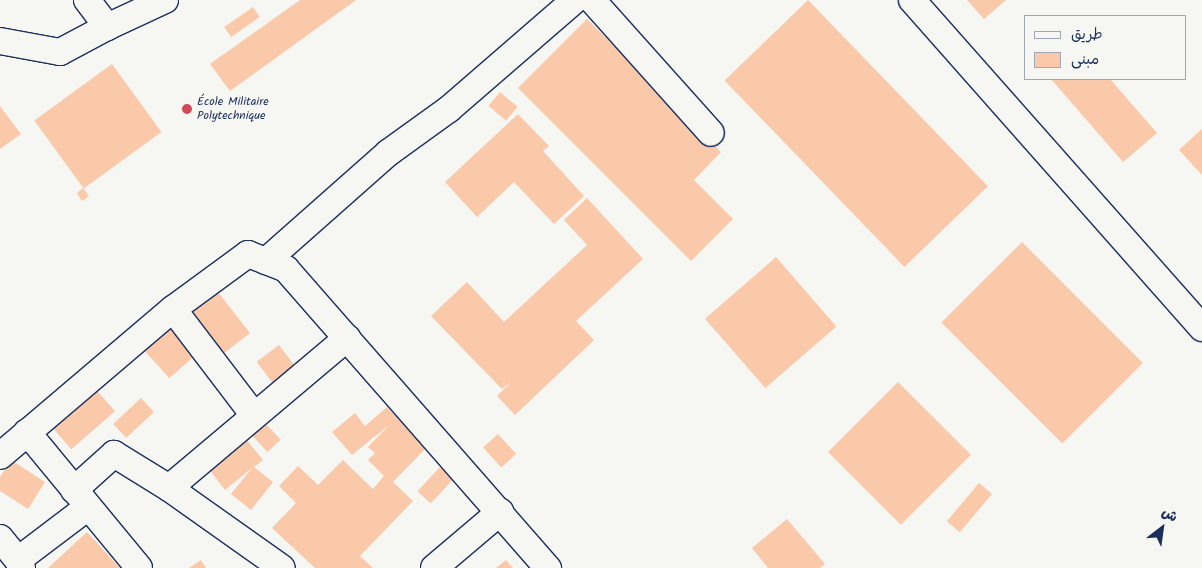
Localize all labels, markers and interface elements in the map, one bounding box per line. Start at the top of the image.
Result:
legend [1024,15,1187,80]
text: طريق [1071,23,1103,47]
text: مبنى [1071,48,1099,72]
place label: École Militaire Polytechnique [197,95,269,123]
marker: École Militaire Polytechnique [181,103,193,115]
text: ش [1157,502,1182,528]
north arrow [1137,503,1187,553]

